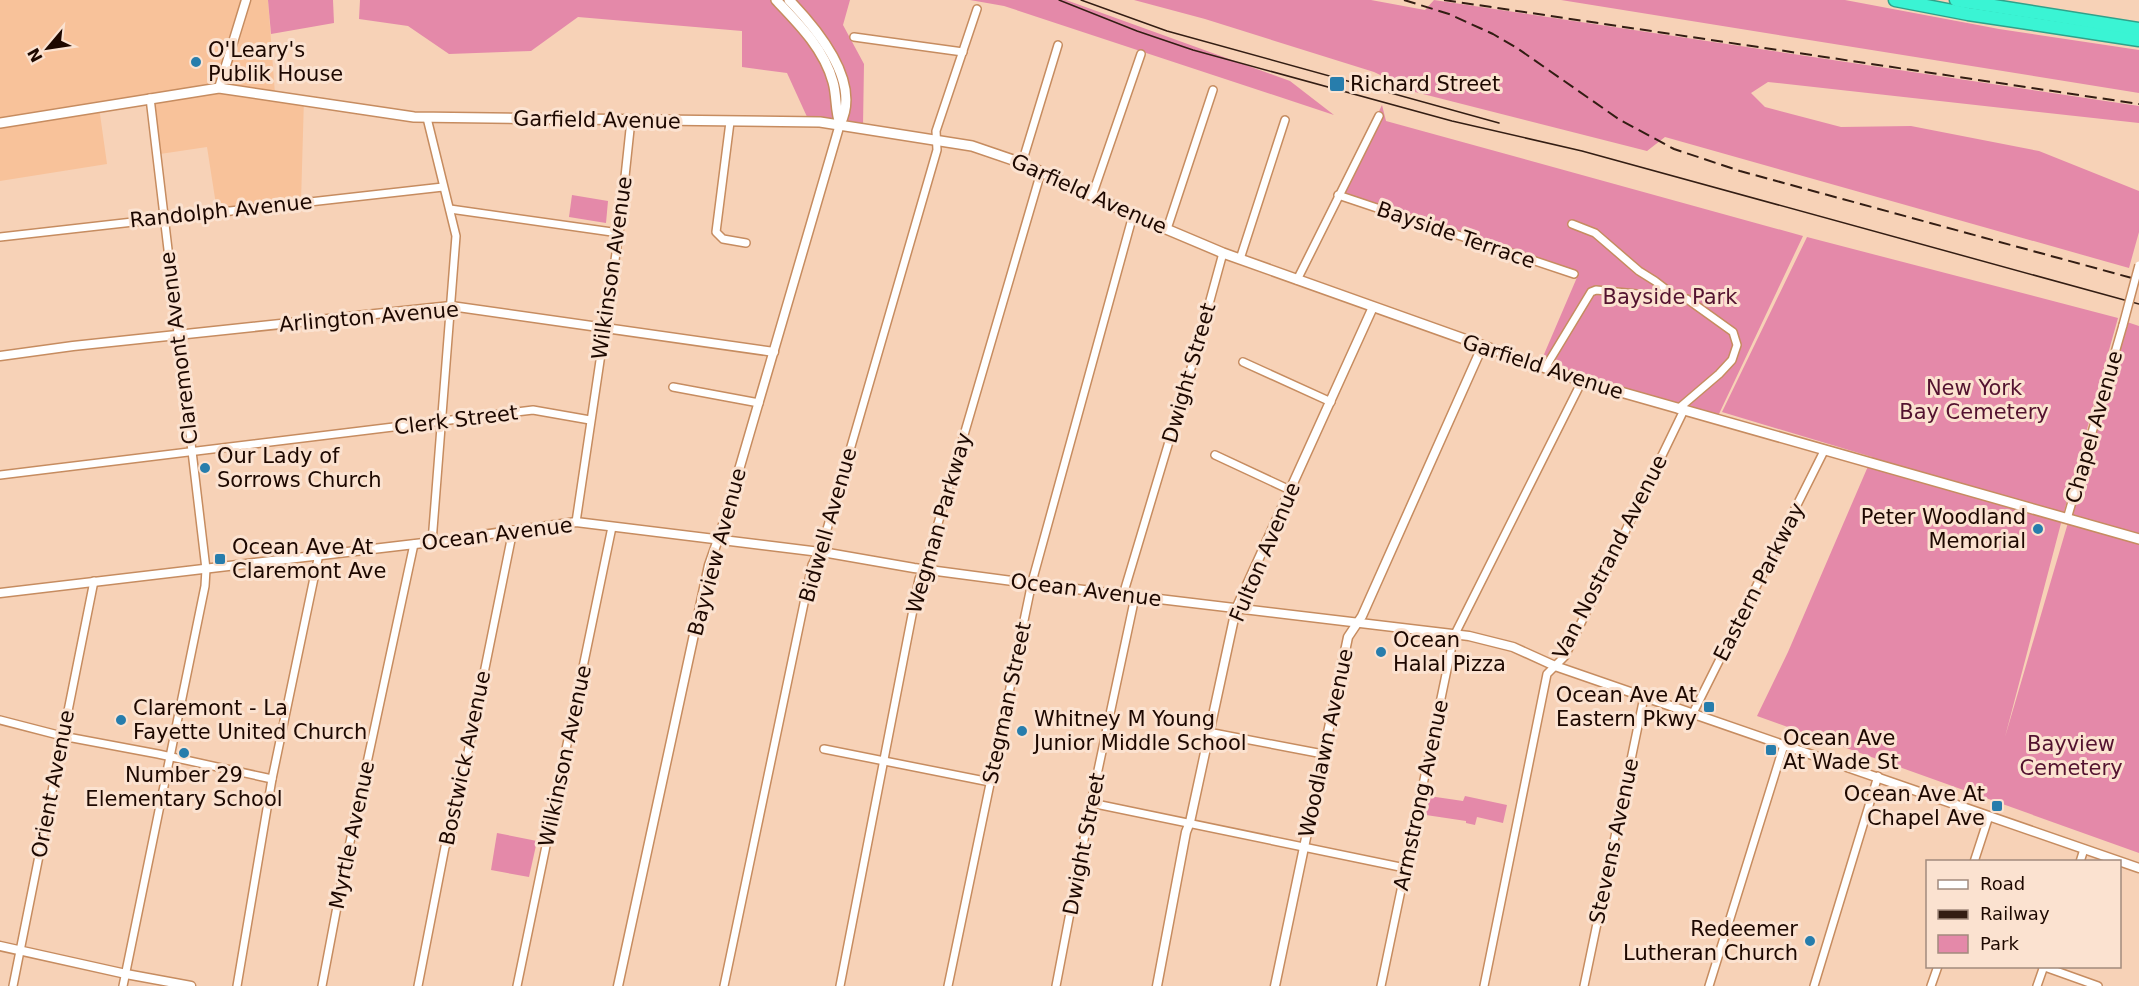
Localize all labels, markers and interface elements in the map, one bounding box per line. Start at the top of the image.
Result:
north arrow [18,18,78,78]
place label: O'Leary's Publik House [208,38,343,86]
text: N [24,45,47,65]
marker: O'Leary's Publik House [189,55,203,69]
place label: Richard Street [1350,72,1500,96]
marker: Richard Street [1328,75,1346,93]
street label: Garfield Avenue [513,107,681,133]
street label: Garfield Avenue [1007,149,1171,239]
street label: Wilkinson Avenue [587,175,637,361]
street label: Randolph Avenue [128,189,314,233]
street label: Bayside Terrace [1374,197,1538,273]
street label: Claremont Avenue [155,250,203,446]
park label: Bayside Park [1603,285,1738,309]
street label: Arlington Avenue [278,297,460,337]
street label: Dwight Street [1158,300,1220,446]
street label: Garfield Avenue [1459,330,1627,404]
street label: Chapel Avenue [2061,348,2127,506]
park label: New York Bay Cemetery [1899,376,2049,424]
street label: Clerk Street [393,400,519,440]
street label: Wegman Parkway [902,430,976,616]
place label: Our Lady of Sorrows Church [217,444,382,492]
street label: Bidwell Avenue [794,445,862,605]
street label: Van Nostrand Avenue [1548,451,1672,663]
marker: Our Lady of Sorrows Church [198,461,212,475]
street label: Bayview Avenue [683,465,751,639]
street label: Fulton Avenue [1225,479,1305,625]
street label: Eastern Parkway [1709,499,1809,665]
place label: Peter Woodland Memorial [1861,505,2026,553]
street label: Ocean Avenue [420,513,574,555]
marker: Peter Woodland Memorial [2031,522,2045,536]
place label: Ocean Ave At Claremont Ave [232,535,386,583]
marker: Ocean Ave At Claremont Ave [213,552,227,566]
street label: Ocean Avenue [1009,569,1163,611]
street label: Stegman Street [978,620,1036,786]
place label: Ocean Halal Pizza [1393,628,1506,676]
marker: Ocean Halal Pizza [1374,645,1388,659]
street label: Woodlawn Avenue [1294,646,1358,840]
street label: Wilkinson Avenue [534,663,596,849]
street label: Bostwick Avenue [435,669,495,847]
place label: Ocean Ave At Eastern Pkwy [1556,683,1697,731]
place label: Claremont - La Fayette United Church [133,696,367,744]
street label: Armstrong Avenue [1389,697,1453,893]
marker: Ocean Ave At Eastern Pkwy [1702,700,1716,714]
place label: Whitney M Young Junior Middle School [1032,707,1247,755]
street label: Orient Avenue [27,708,79,860]
marker: Claremont - La Fayette United Church [114,713,128,727]
marker: Whitney M Young Junior Middle School [1015,724,1029,738]
place label: Ocean Ave At Wade St [1783,726,1899,774]
park label: Bayview Cemetery [2019,732,2123,780]
marker: Ocean Ave At Wade St [1764,743,1778,757]
marker: Number 29 Elementary School [177,746,191,760]
street label: Stevens Avenue [1585,756,1643,926]
street label: Myrtle Avenue [325,759,379,911]
place label: Number 29 Elementary School [85,763,283,811]
street label: Dwight Street [1058,771,1110,917]
place label: Ocean Ave At Chapel Ave [1844,782,1985,830]
marker: Ocean Ave At Chapel Ave [1990,799,2004,813]
legend [1926,860,2121,968]
text: Road [1980,873,2025,894]
text: Railway [1980,903,2050,924]
place label: Redeemer Lutheran Church [1623,917,1798,965]
text: Park [1980,933,2019,954]
marker: Redeemer Lutheran Church [1803,934,1817,948]

